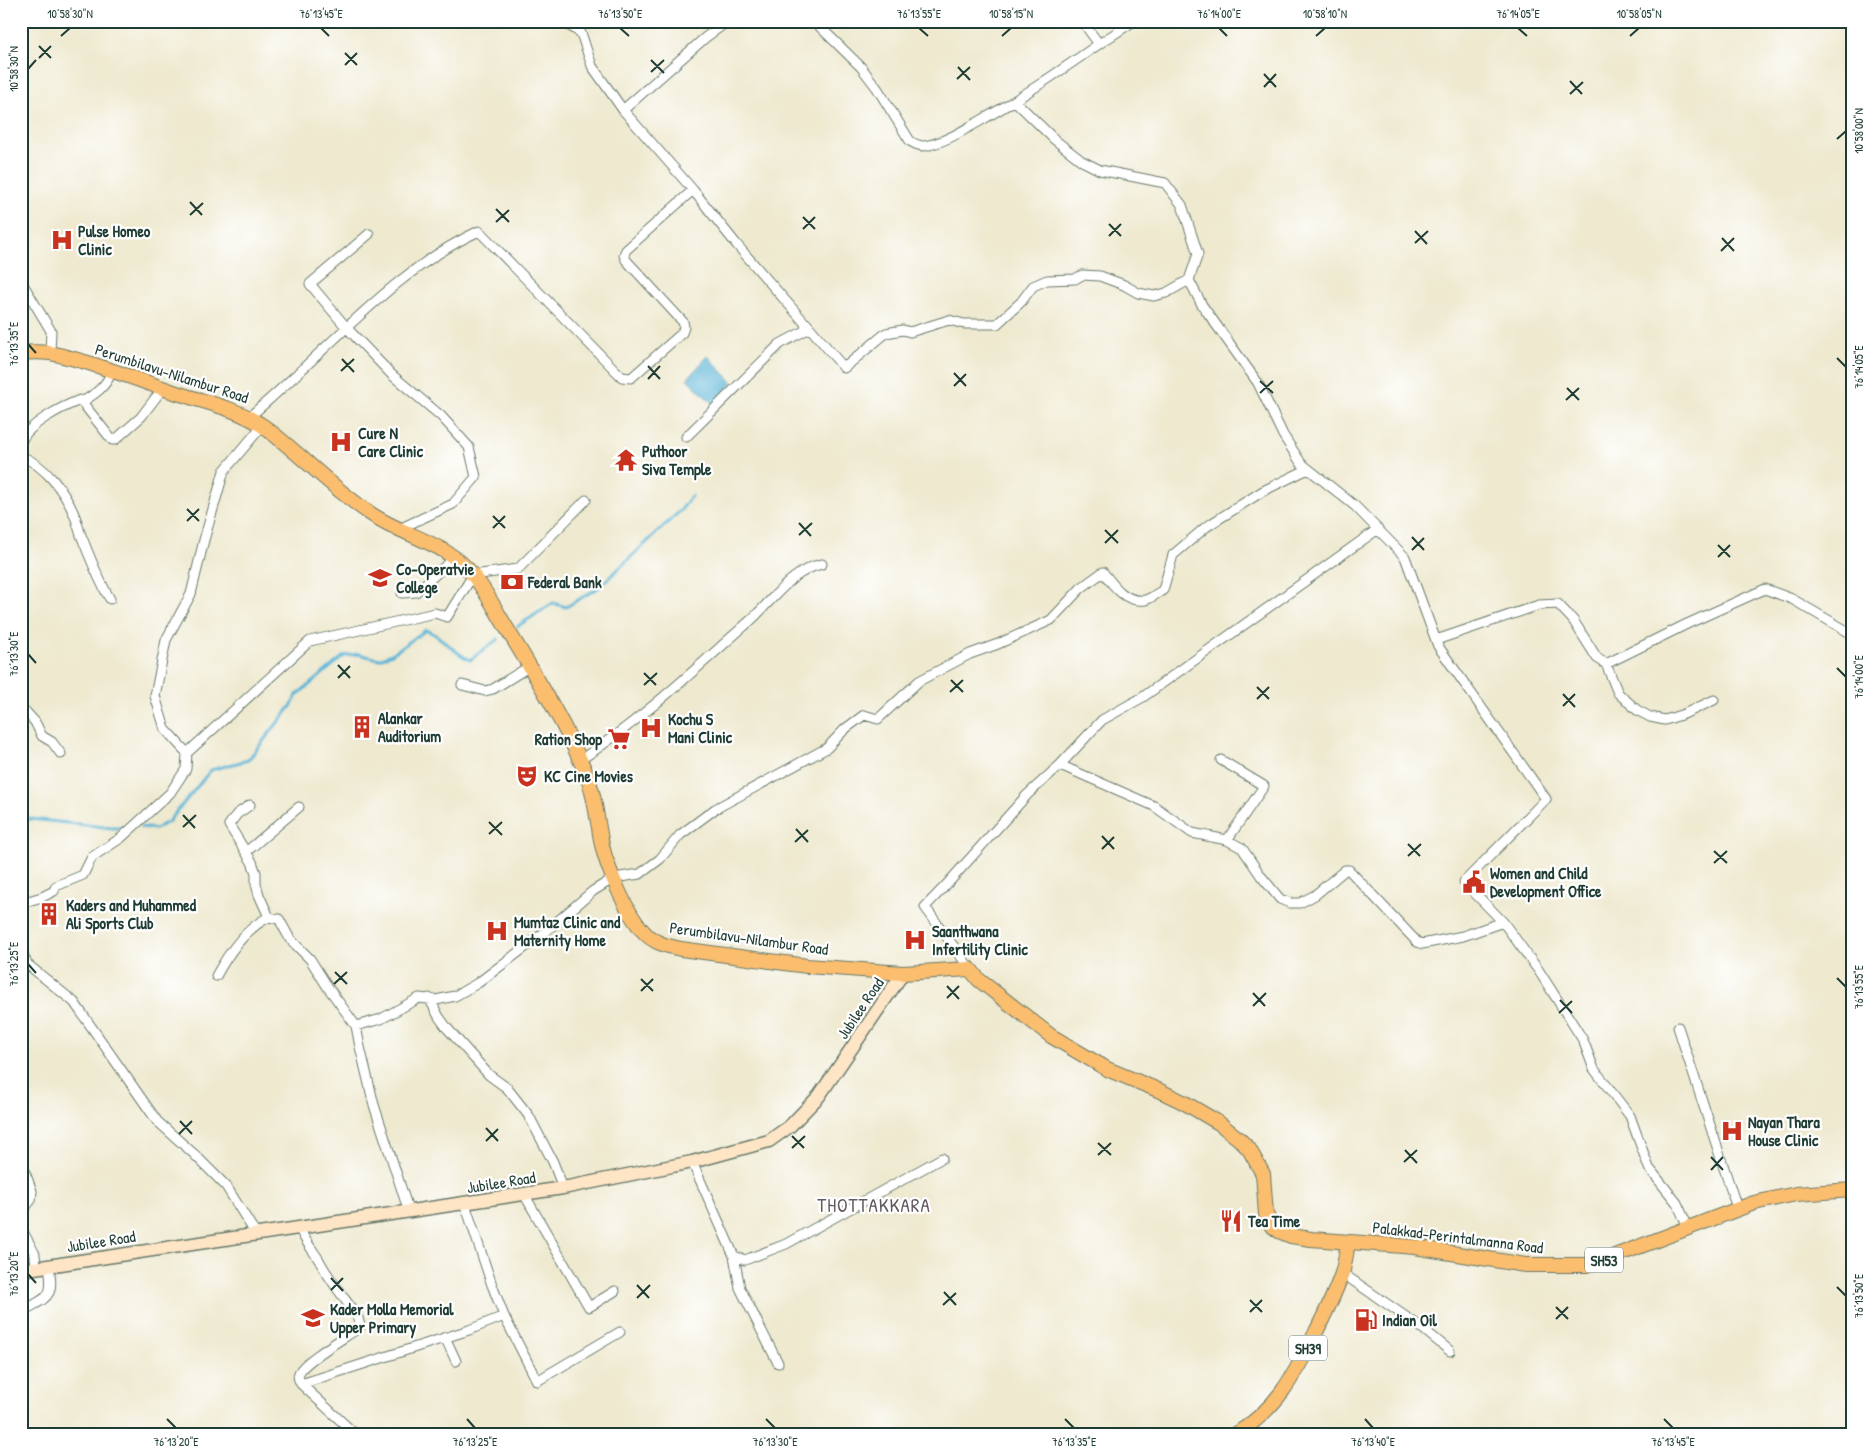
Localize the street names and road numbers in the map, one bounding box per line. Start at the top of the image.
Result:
street label: Perumbilavu-Nilambur Road [92,338,252,408]
street label: Perumbilavu-Nilambur Road [668,916,830,960]
street label: Jubilee Road [831,973,889,1043]
street label: Jubilee Road [465,1166,537,1198]
street label: Palakkad-Perintalmanna Road [1371,1216,1545,1258]
street label: Jubilee Road [65,1225,137,1257]
road number: SH53 [1585,1248,1623,1272]
road number: SH39 [1289,1336,1327,1360]

